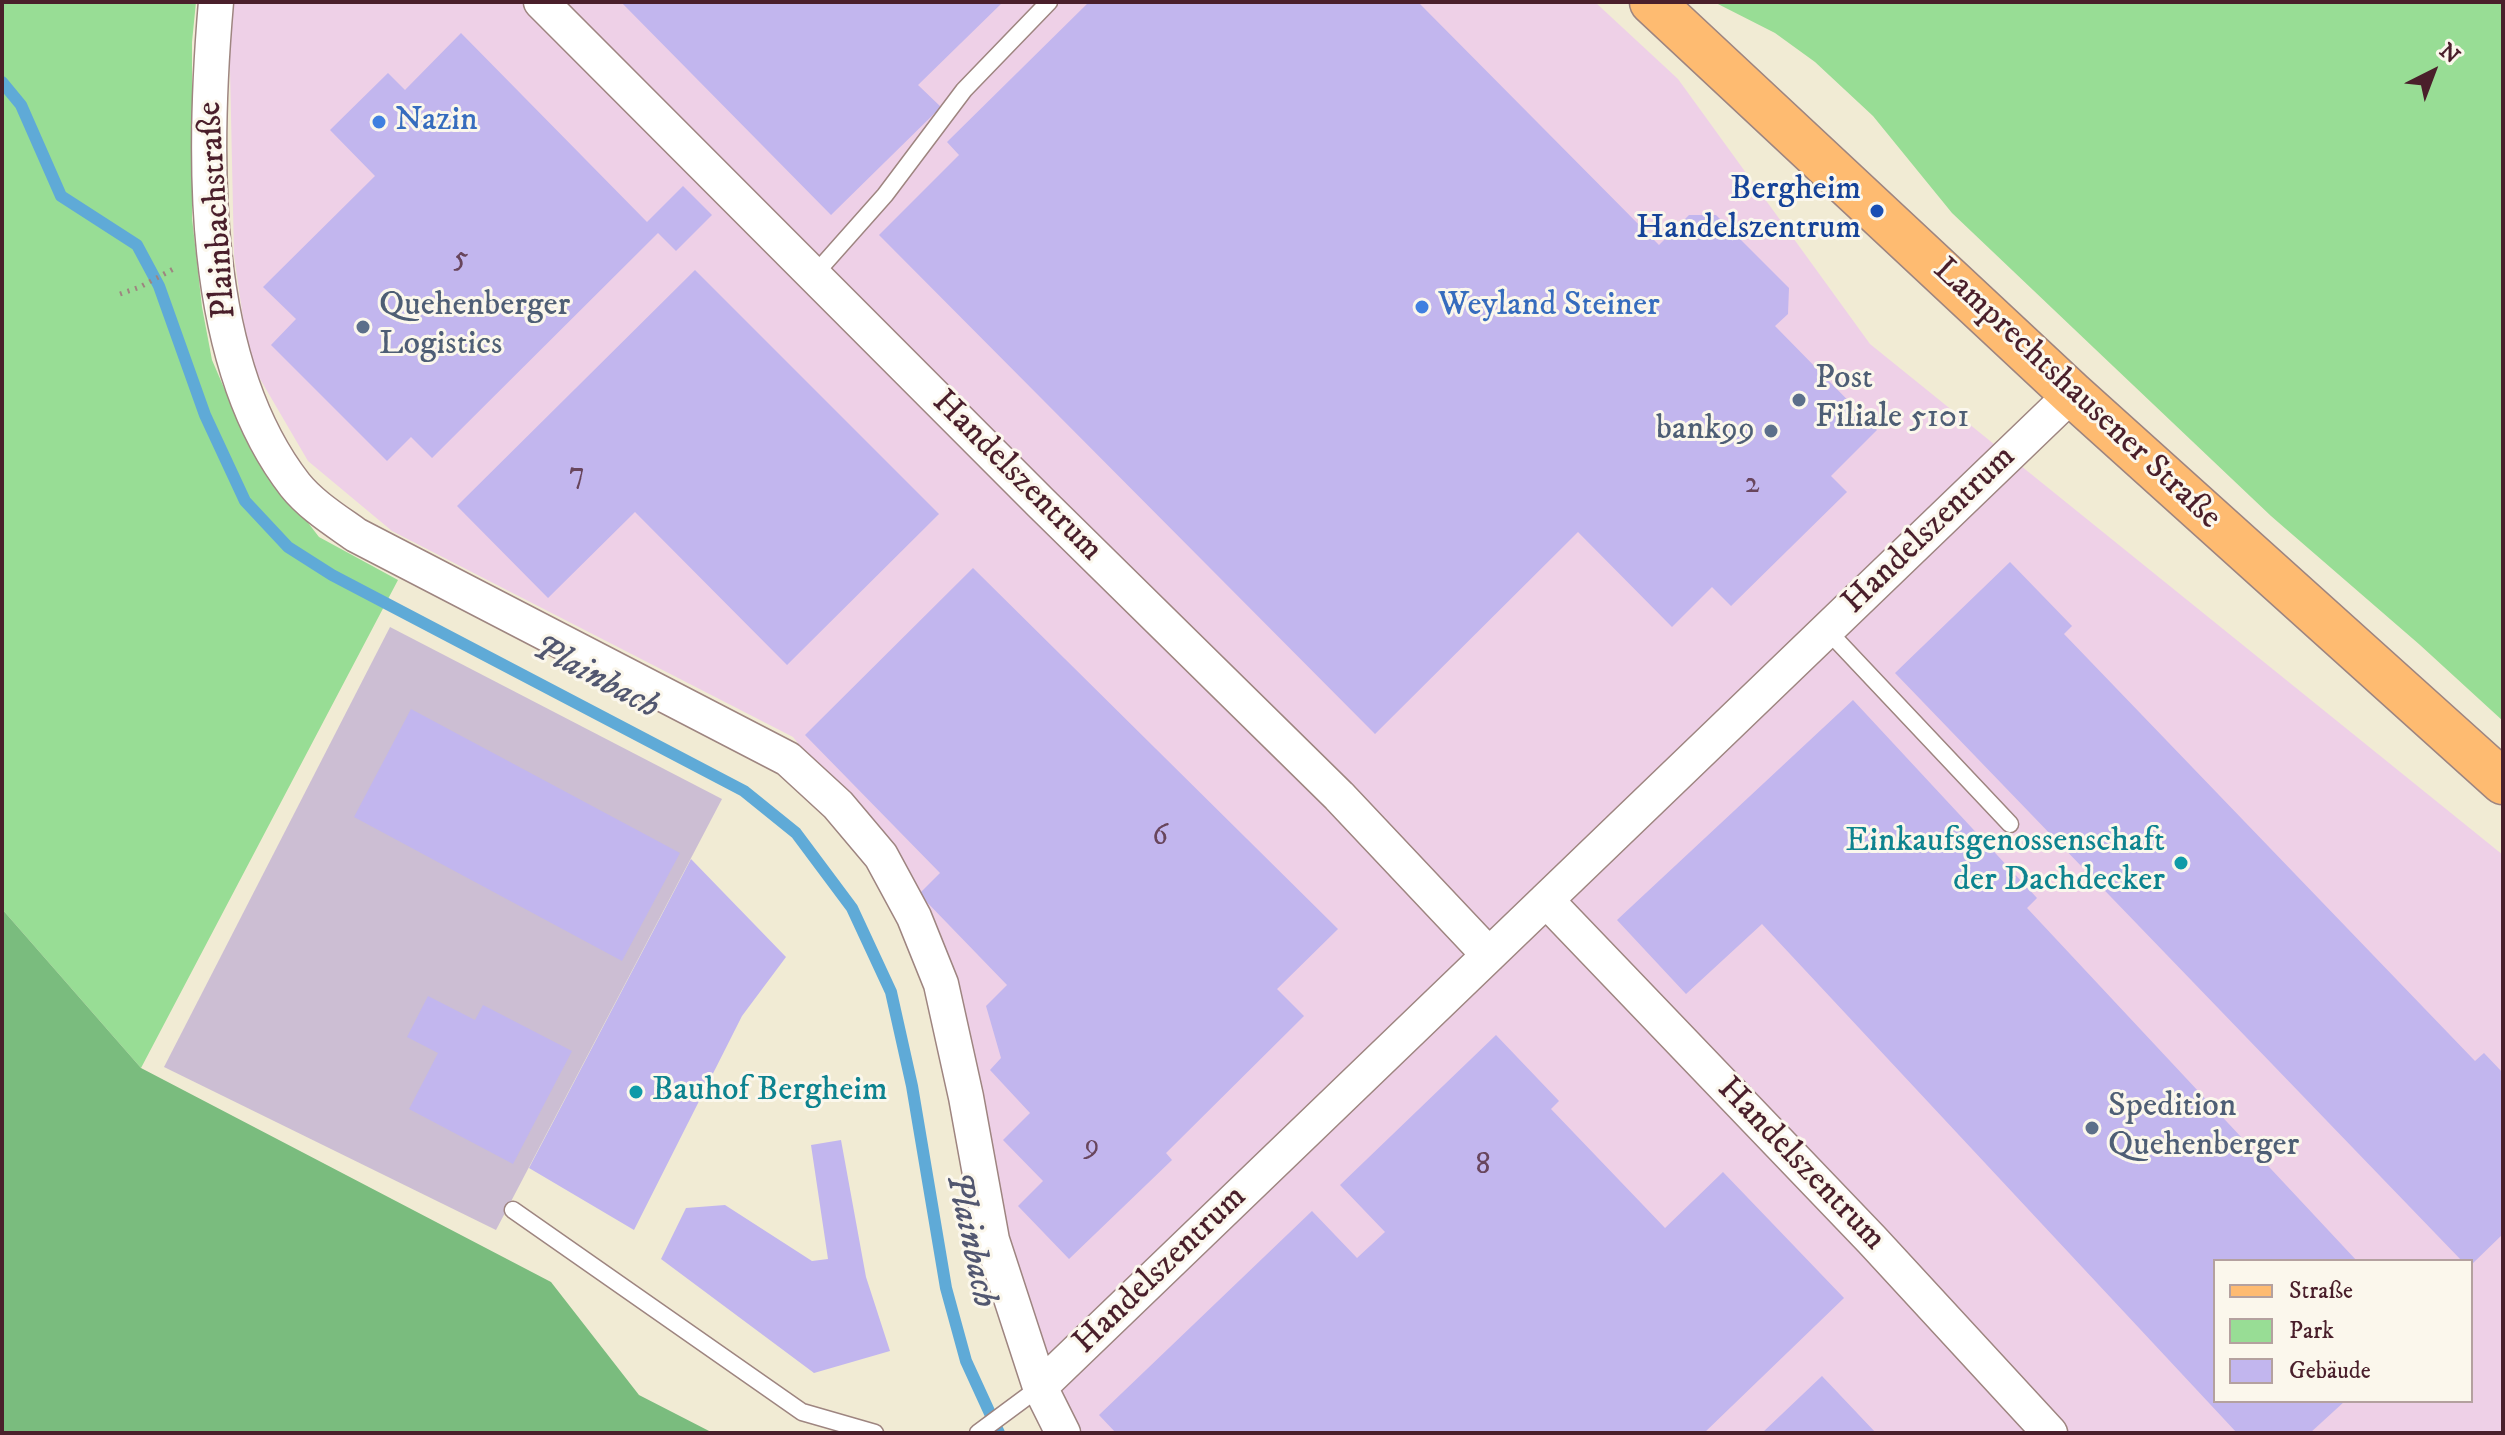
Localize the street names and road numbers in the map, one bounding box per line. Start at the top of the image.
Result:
street label: Plainbachstraße [191,100,247,320]
street label: Lamprechtshausener Straße [1924,251,2228,539]
street label: Handelszentrum [922,383,1110,571]
street label: Handelszentrum [1835,438,2025,624]
street label: Handelszentrum [1707,1070,1893,1260]
street label: Handelszentrum [1066,1178,1256,1364]

